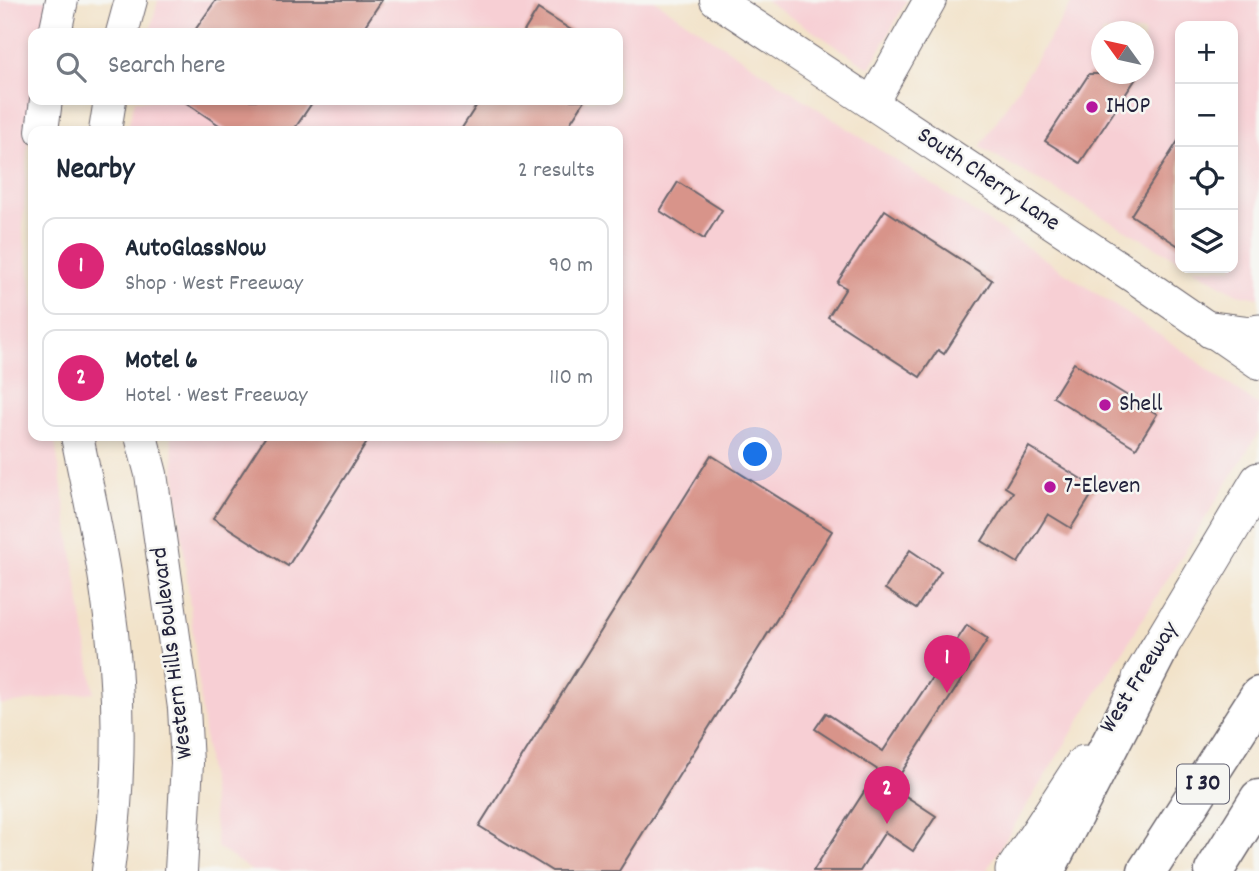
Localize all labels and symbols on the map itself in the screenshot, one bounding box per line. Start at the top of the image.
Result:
north arrow [1091,21,1154,84]
place label: IHOP [1106,90,1151,124]
marker: IHOP [1084,99,1100,115]
street label: South Cherry Lane [910,119,1066,241]
place label: Shell [1119,388,1163,422]
marker: Shell [1097,397,1113,413]
your location [738,437,772,471]
place label: 7-Eleven [1064,470,1140,504]
marker: 7-Eleven [1042,479,1058,495]
street label: Western Hills Boulevard [143,545,203,761]
street label: West Freeway [1092,614,1188,740]
pin: 1 [924,635,970,693]
road number: I 30 [1177,764,1229,804]
pin: 2 [864,766,910,824]

